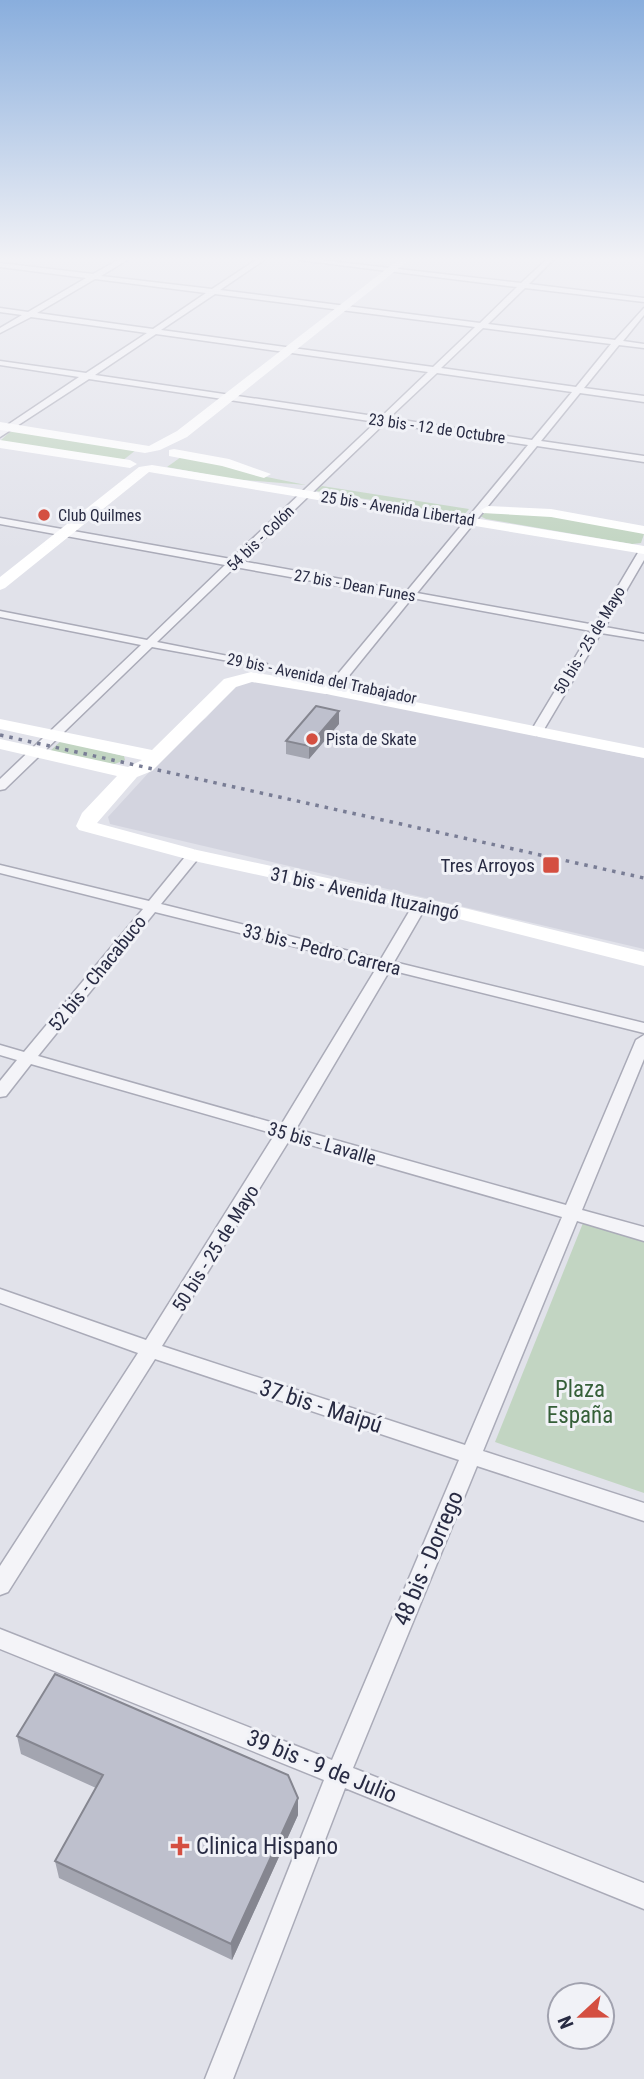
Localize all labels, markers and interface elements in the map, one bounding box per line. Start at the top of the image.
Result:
street label: 23 bis - 12 de Octubre [367,409,506,447]
street label: 25 bis - Avenida Libertad [320,487,476,530]
street label: 54 bis - Colón [223,502,298,575]
place label: Club Quilmes [58,506,142,525]
marker: Club Quilmes [36,507,52,523]
street label: 27 bis - Dean Funes [293,565,417,606]
street label: 50 bis - 25 de Mayo [550,583,629,698]
street label: 29 bis - Avenida del Trabajador [225,649,419,708]
place label: Pista de Skate [326,730,416,749]
marker: Pista de Skate [304,731,320,747]
place label: Tres Arroyos [441,854,535,877]
marker: Tres Arroyos [541,855,561,875]
street label: 31 bis - Avenida Ituzaingó [268,862,461,925]
street label: 52 bis - Chacabuco [44,911,151,1036]
street label: 33 bis - Pedro Carrera [241,919,403,980]
street label: 35 bis - Lavalle [265,1117,379,1170]
street label: 50 bis - 25 de Mayo [167,1181,264,1316]
street label: 37 bis - Maipú [256,1374,386,1439]
park label: Plaza España [547,1376,613,1429]
street label: 48 bis - Dorrego [388,1487,469,1630]
street label: 39 bis - 9 de Julio [243,1724,401,1809]
place label: Clinica Hispano [196,1833,338,1860]
marker: Clinica Hispano [170,1836,190,1856]
north arrow [546,1981,616,2051]
text: N [553,2012,579,2032]

